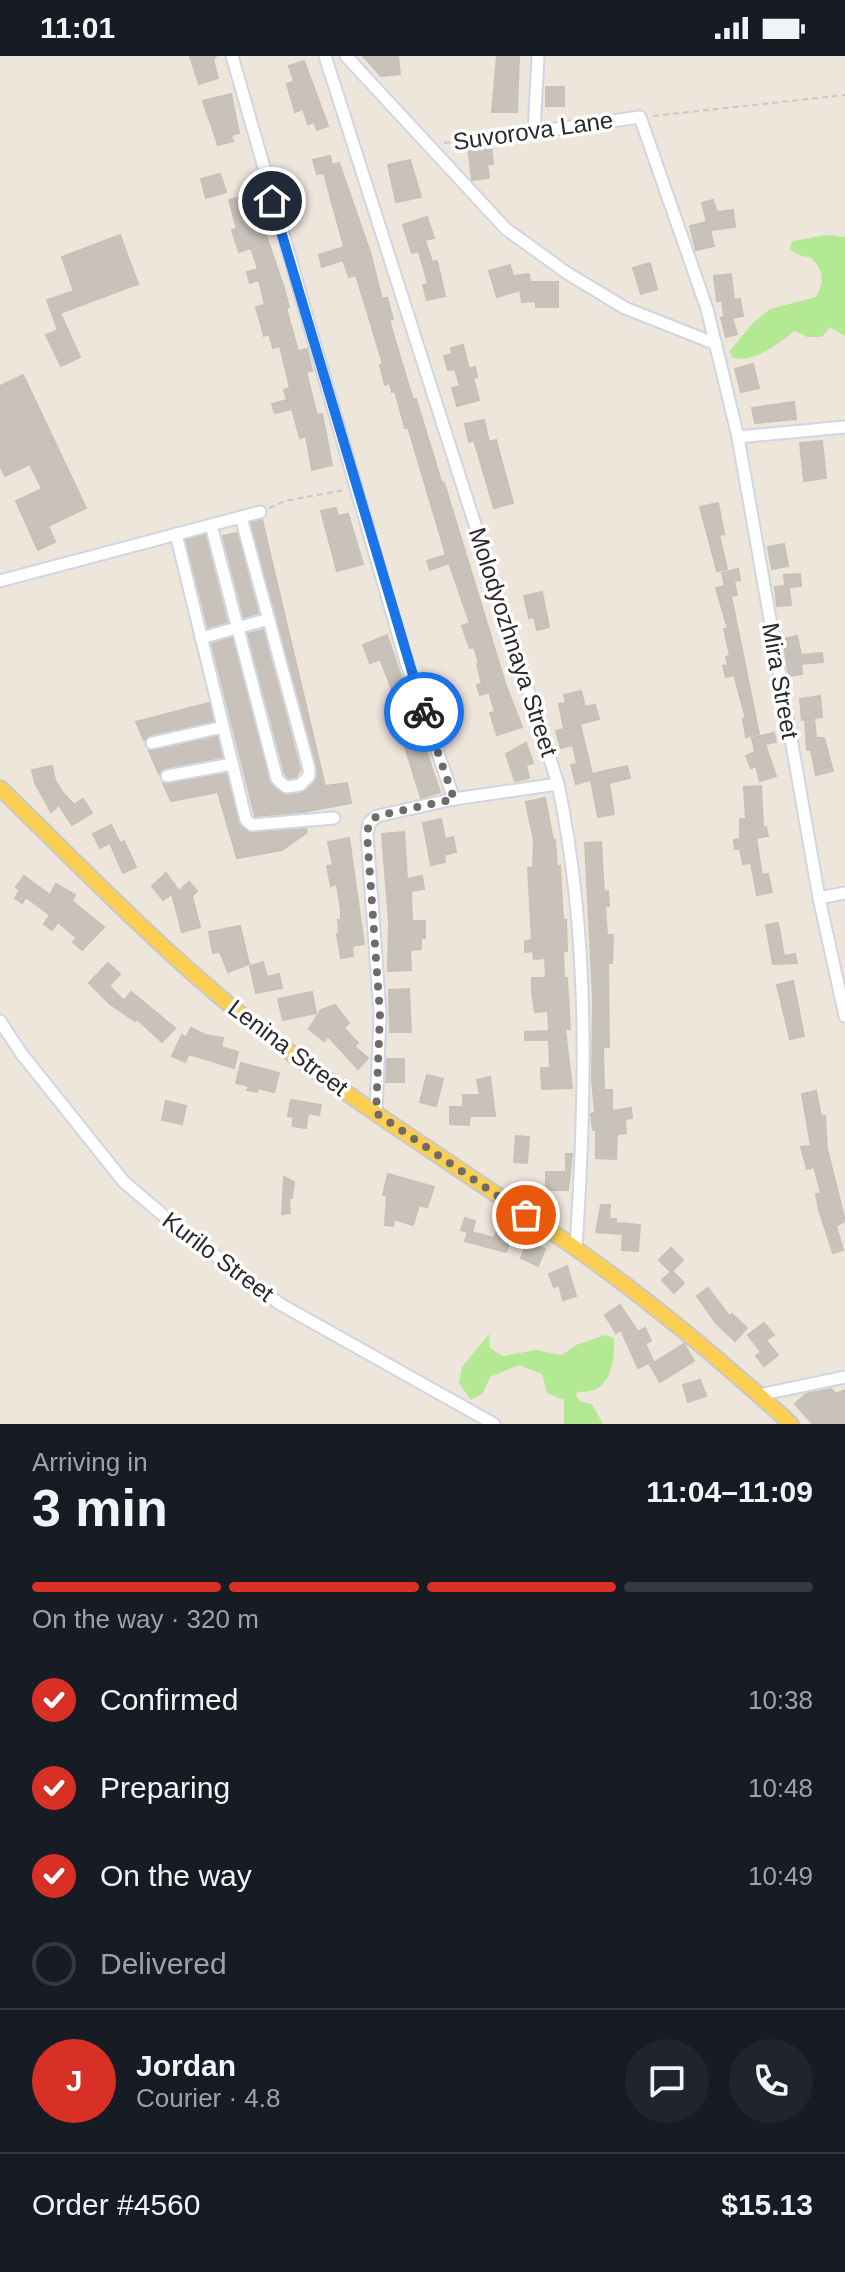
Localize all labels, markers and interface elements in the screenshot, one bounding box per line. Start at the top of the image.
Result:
text: 11:01 [40,11,115,44]
street label: Suvorova Lane [451,106,615,155]
pin [238,167,306,235]
icon: home [250,179,294,223]
street label: Molodyozhnaya Street [464,524,563,760]
street label: Mira Street [757,621,804,741]
courier [384,672,464,752]
icon: bike [402,690,446,734]
street label: Lenina Street [223,994,354,1102]
pin [492,1181,560,1249]
icon: bag [504,1193,548,1237]
street label: Kurilo Street [157,1206,279,1307]
text: Arriving in [32,1447,148,1477]
text: 11:04–11:09 [646,1475,813,1508]
text: 3 min [32,1479,168,1537]
text: On the way · 320 m [32,1604,259,1634]
icon: check [32,1678,76,1722]
text: Confirmed [100,1683,238,1716]
text: 10:38 [748,1685,813,1715]
icon: check [32,1766,76,1810]
text: Preparing [100,1771,230,1804]
text: 10:48 [748,1773,813,1803]
icon: check [32,1854,76,1898]
text: On the way [100,1859,252,1892]
text: 10:49 [748,1861,813,1891]
text: Delivered [100,1947,227,1980]
button: chat [625,2039,709,2123]
button: phone [729,2039,813,2123]
text: Jordan [136,2049,236,2082]
text: J [66,2064,82,2097]
text: Courier · 4.8 [136,2083,281,2113]
text: Order #4560 [32,2188,200,2221]
text: $15.13 [721,2188,813,2221]

